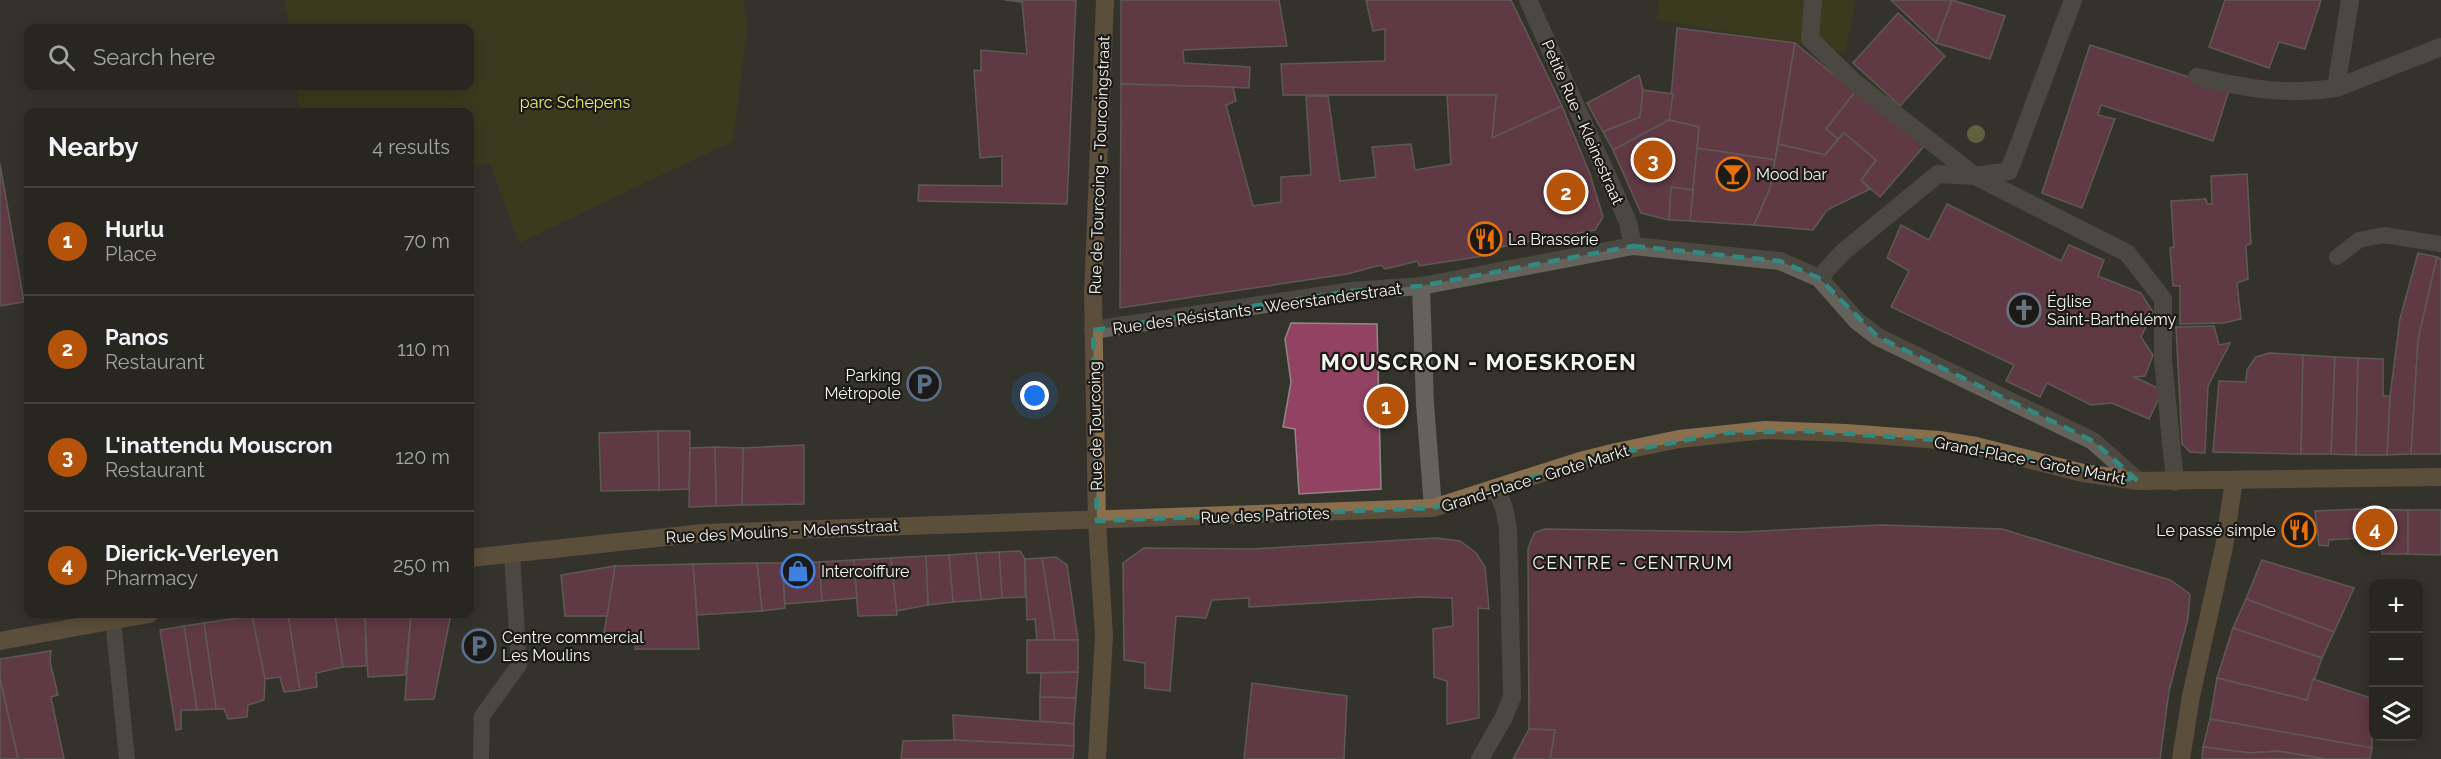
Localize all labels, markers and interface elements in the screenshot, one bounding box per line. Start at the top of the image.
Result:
search box [24,24,474,90]
street label: Rue de Tourcoing - Tourcoingstraat [1085,35,1114,295]
street label: Petite Rue - Kleinestraat [1538,37,1628,208]
icon: search [45,41,78,74]
text: Search here [93,44,215,70]
park label: parc Schepens [520,93,630,112]
text: Nearby [48,132,138,162]
text: 4 results [372,135,450,159]
pin: 3 [1634,138,1672,182]
bar icon: Mood bar [1715,156,1751,192]
place label: Mood bar [1756,165,1828,184]
pin: 2 [1546,170,1586,214]
text: Hurlu [105,216,164,242]
restaurant icon: La Brasserie [1467,221,1503,257]
text: 1 [63,229,72,253]
text: 70 m [404,229,450,253]
place label: La Brasserie [1508,230,1598,249]
text: Place [105,242,156,266]
street label: Rue des Résistants - Weerstanderstraat [1112,279,1403,338]
place label: Église Saint-Barthélémy [2047,291,2177,329]
church icon: Église Saint-Barthélémy [2006,292,2042,328]
text: Panos [105,324,169,350]
text: 2 [62,337,73,361]
text: 110 m [397,337,450,361]
district label: MOUSCRON - MOESKROEN [1321,349,1637,375]
text: Restaurant [105,350,205,374]
street label: Rue de Tourcoing [1085,361,1106,491]
place label: Parking Métropole [824,366,901,403]
parking icon: Parking Métropole [906,366,942,402]
your location [1020,381,1049,410]
pin: 1 [1366,384,1406,428]
text: L'inattendu Mouscron [105,432,333,458]
street label: Grand-Place - Grote Markt [1932,433,2128,489]
street label: Grand-Place - Grote Markt [1439,441,1632,516]
text: 3 [62,445,73,469]
text: 120 m [395,445,450,469]
text: Restaurant [105,458,205,482]
street label: Rue des Patriotes [1200,504,1330,527]
pin: 4 [2356,506,2394,550]
restaurant icon: Le passé simple [2281,512,2317,548]
street label: Rue des Moulins - Molensstraat [665,516,899,547]
place label: Le passé simple [2156,521,2276,540]
text: Dierick-Verleyen [105,540,279,566]
district label: CENTRE - CENTRUM [1533,552,1734,573]
text: 4 [62,553,73,577]
text: 250 m [393,553,450,577]
shop icon: Intercoiffure [780,553,816,589]
place label: Intercoiffure [821,562,909,581]
text: Pharmacy [105,566,198,590]
map controls [2369,579,2423,741]
button: + [2369,579,2423,633]
parking icon: Centre commercial Les Moulins [461,628,497,664]
place label: Centre commercial Les Moulins [502,628,644,665]
button: − [2369,633,2423,687]
button: layers [2369,687,2423,741]

